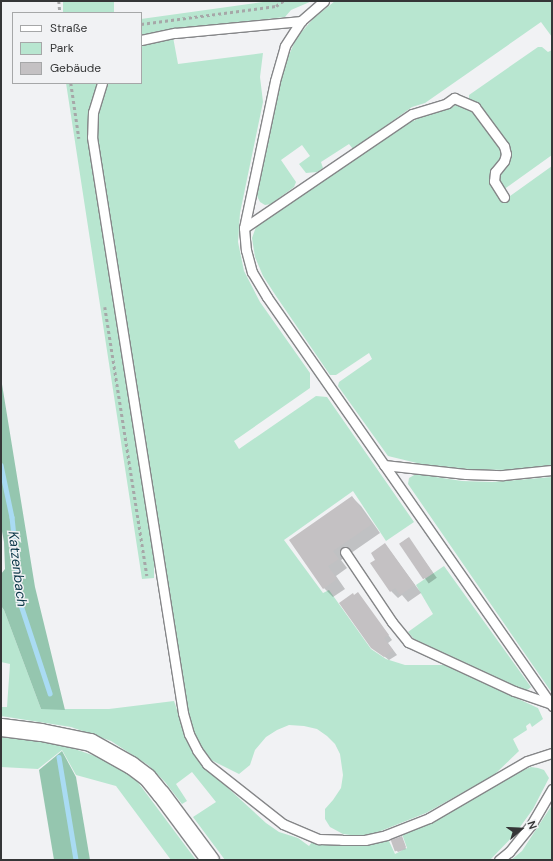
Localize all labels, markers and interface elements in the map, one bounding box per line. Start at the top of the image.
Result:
legend [12,12,142,84]
text: Straße [50,20,87,36]
text: Park [50,40,74,56]
text: Gebäude [50,60,101,76]
water label: Katzenbach [5,530,31,608]
north arrow [501,809,541,849]
text: N [524,819,540,831]

